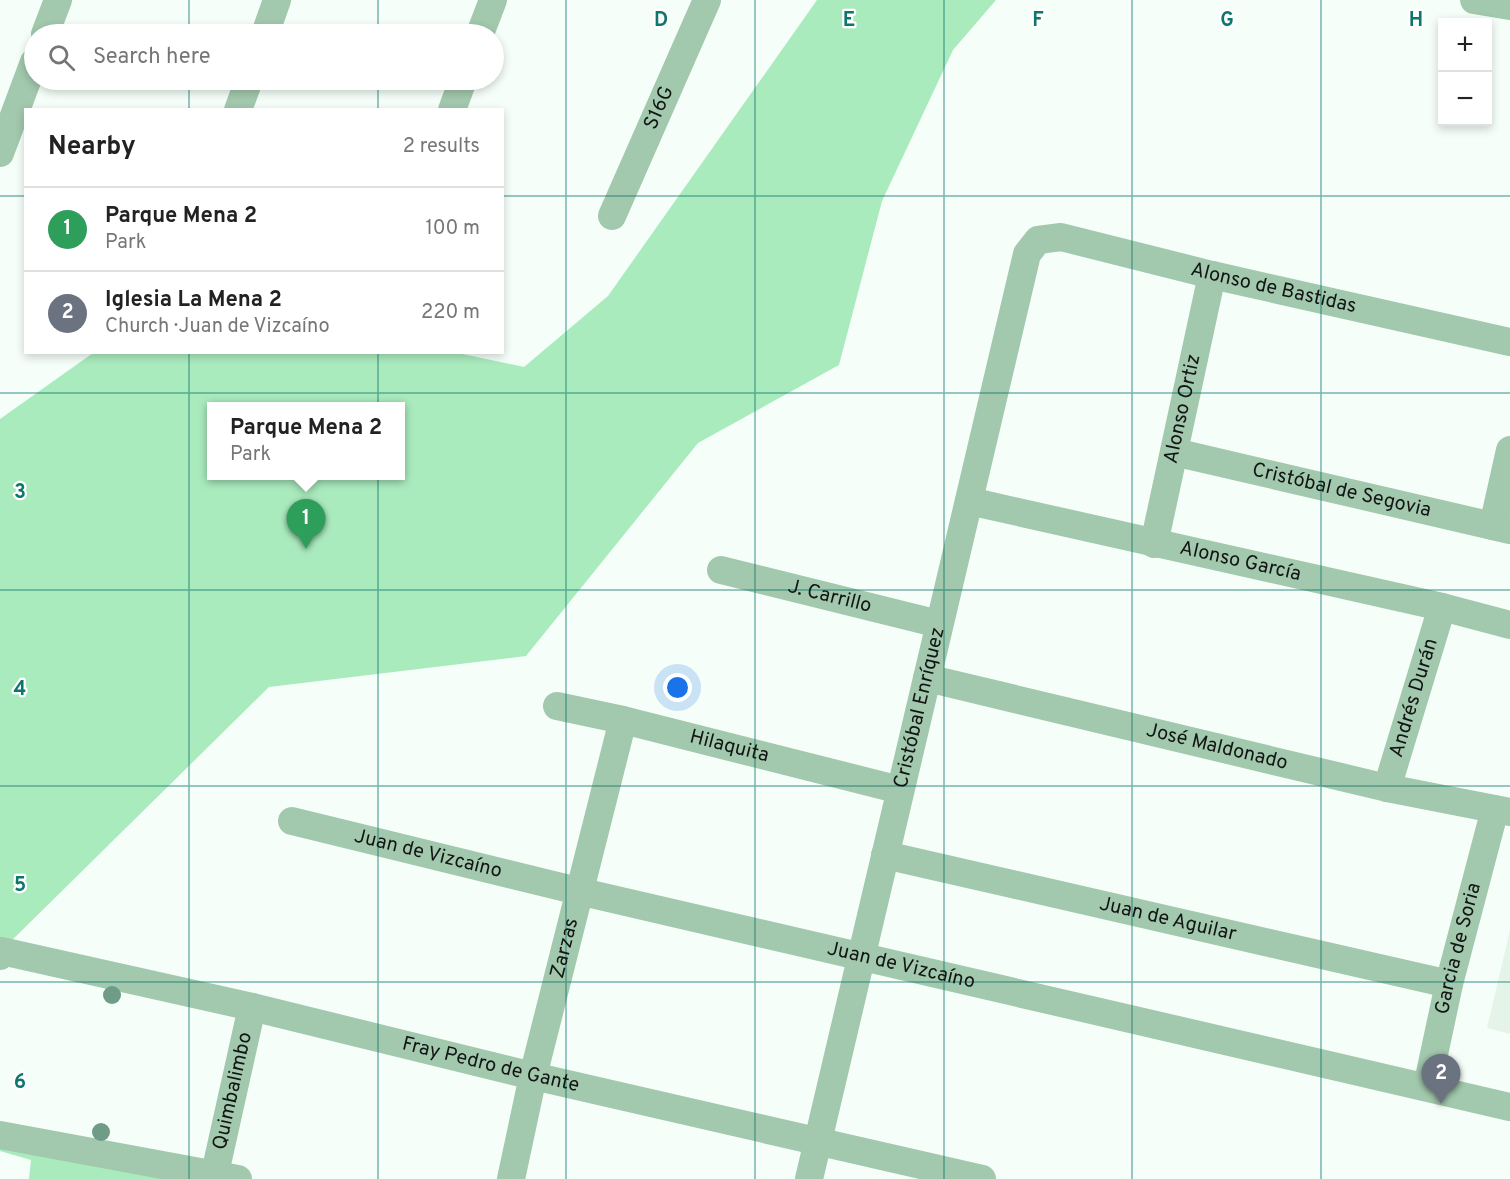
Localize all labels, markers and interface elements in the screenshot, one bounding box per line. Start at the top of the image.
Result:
text: D [654,8,668,34]
text: E [843,8,855,34]
text: F [1032,8,1044,34]
text: G [1220,8,1234,34]
text: H [1409,8,1423,34]
map controls [1438,18,1492,126]
button: + [1438,18,1492,72]
search box [24,24,504,90]
icon: search [45,41,78,74]
text: Search here [93,44,211,71]
button: − [1438,72,1492,126]
street label: S16G [639,82,680,134]
text: Nearby [48,131,136,164]
text: 2 results [403,134,480,160]
text: Parque Mena 2 [105,203,257,230]
text: 1 [64,216,72,242]
text: 100 m [425,216,480,242]
text: Park [105,230,146,256]
street label: Alonso de Bastidas [1188,257,1359,320]
text: Iglesia La Mena 2 [105,287,282,314]
text: 2 [61,300,74,326]
text: 220 m [421,300,480,326]
text: Church · Juan de Vizcaíno [105,314,330,340]
street label: Alonso Ortiz [1159,352,1208,466]
popup [207,402,405,480]
text: Parque Mena 2 [230,415,382,442]
text: Park [230,442,271,468]
street label: Cristóbal de Segovia [1249,458,1434,524]
text: 3 [14,480,26,506]
pin: 1 [286,500,326,549]
street label: Alonso García [1177,536,1303,588]
street label: J. Carrillo [785,574,874,620]
street label: Cristóbal Enríquez [888,625,952,791]
street label: Andrés Durán [1384,635,1445,761]
your location [663,673,692,702]
text: 4 [14,677,26,703]
street label: José Maldonado [1143,718,1290,777]
street label: Hilaquita [687,724,771,769]
street label: Juan de Vizcaíno [351,824,505,885]
text: 5 [14,873,26,899]
street label: Garcia de Soria [1430,880,1488,1017]
street label: Juan de Aguilar [1097,891,1239,948]
street label: Zarzas [545,915,585,981]
street label: Juan de Vizcaíno [824,936,978,996]
street label: Quimbalimbo [208,1030,259,1152]
street label: Fray Pedro de Gante [399,1031,582,1099]
pin: 2 [1422,1054,1460,1104]
text: 6 [14,1070,26,1096]

